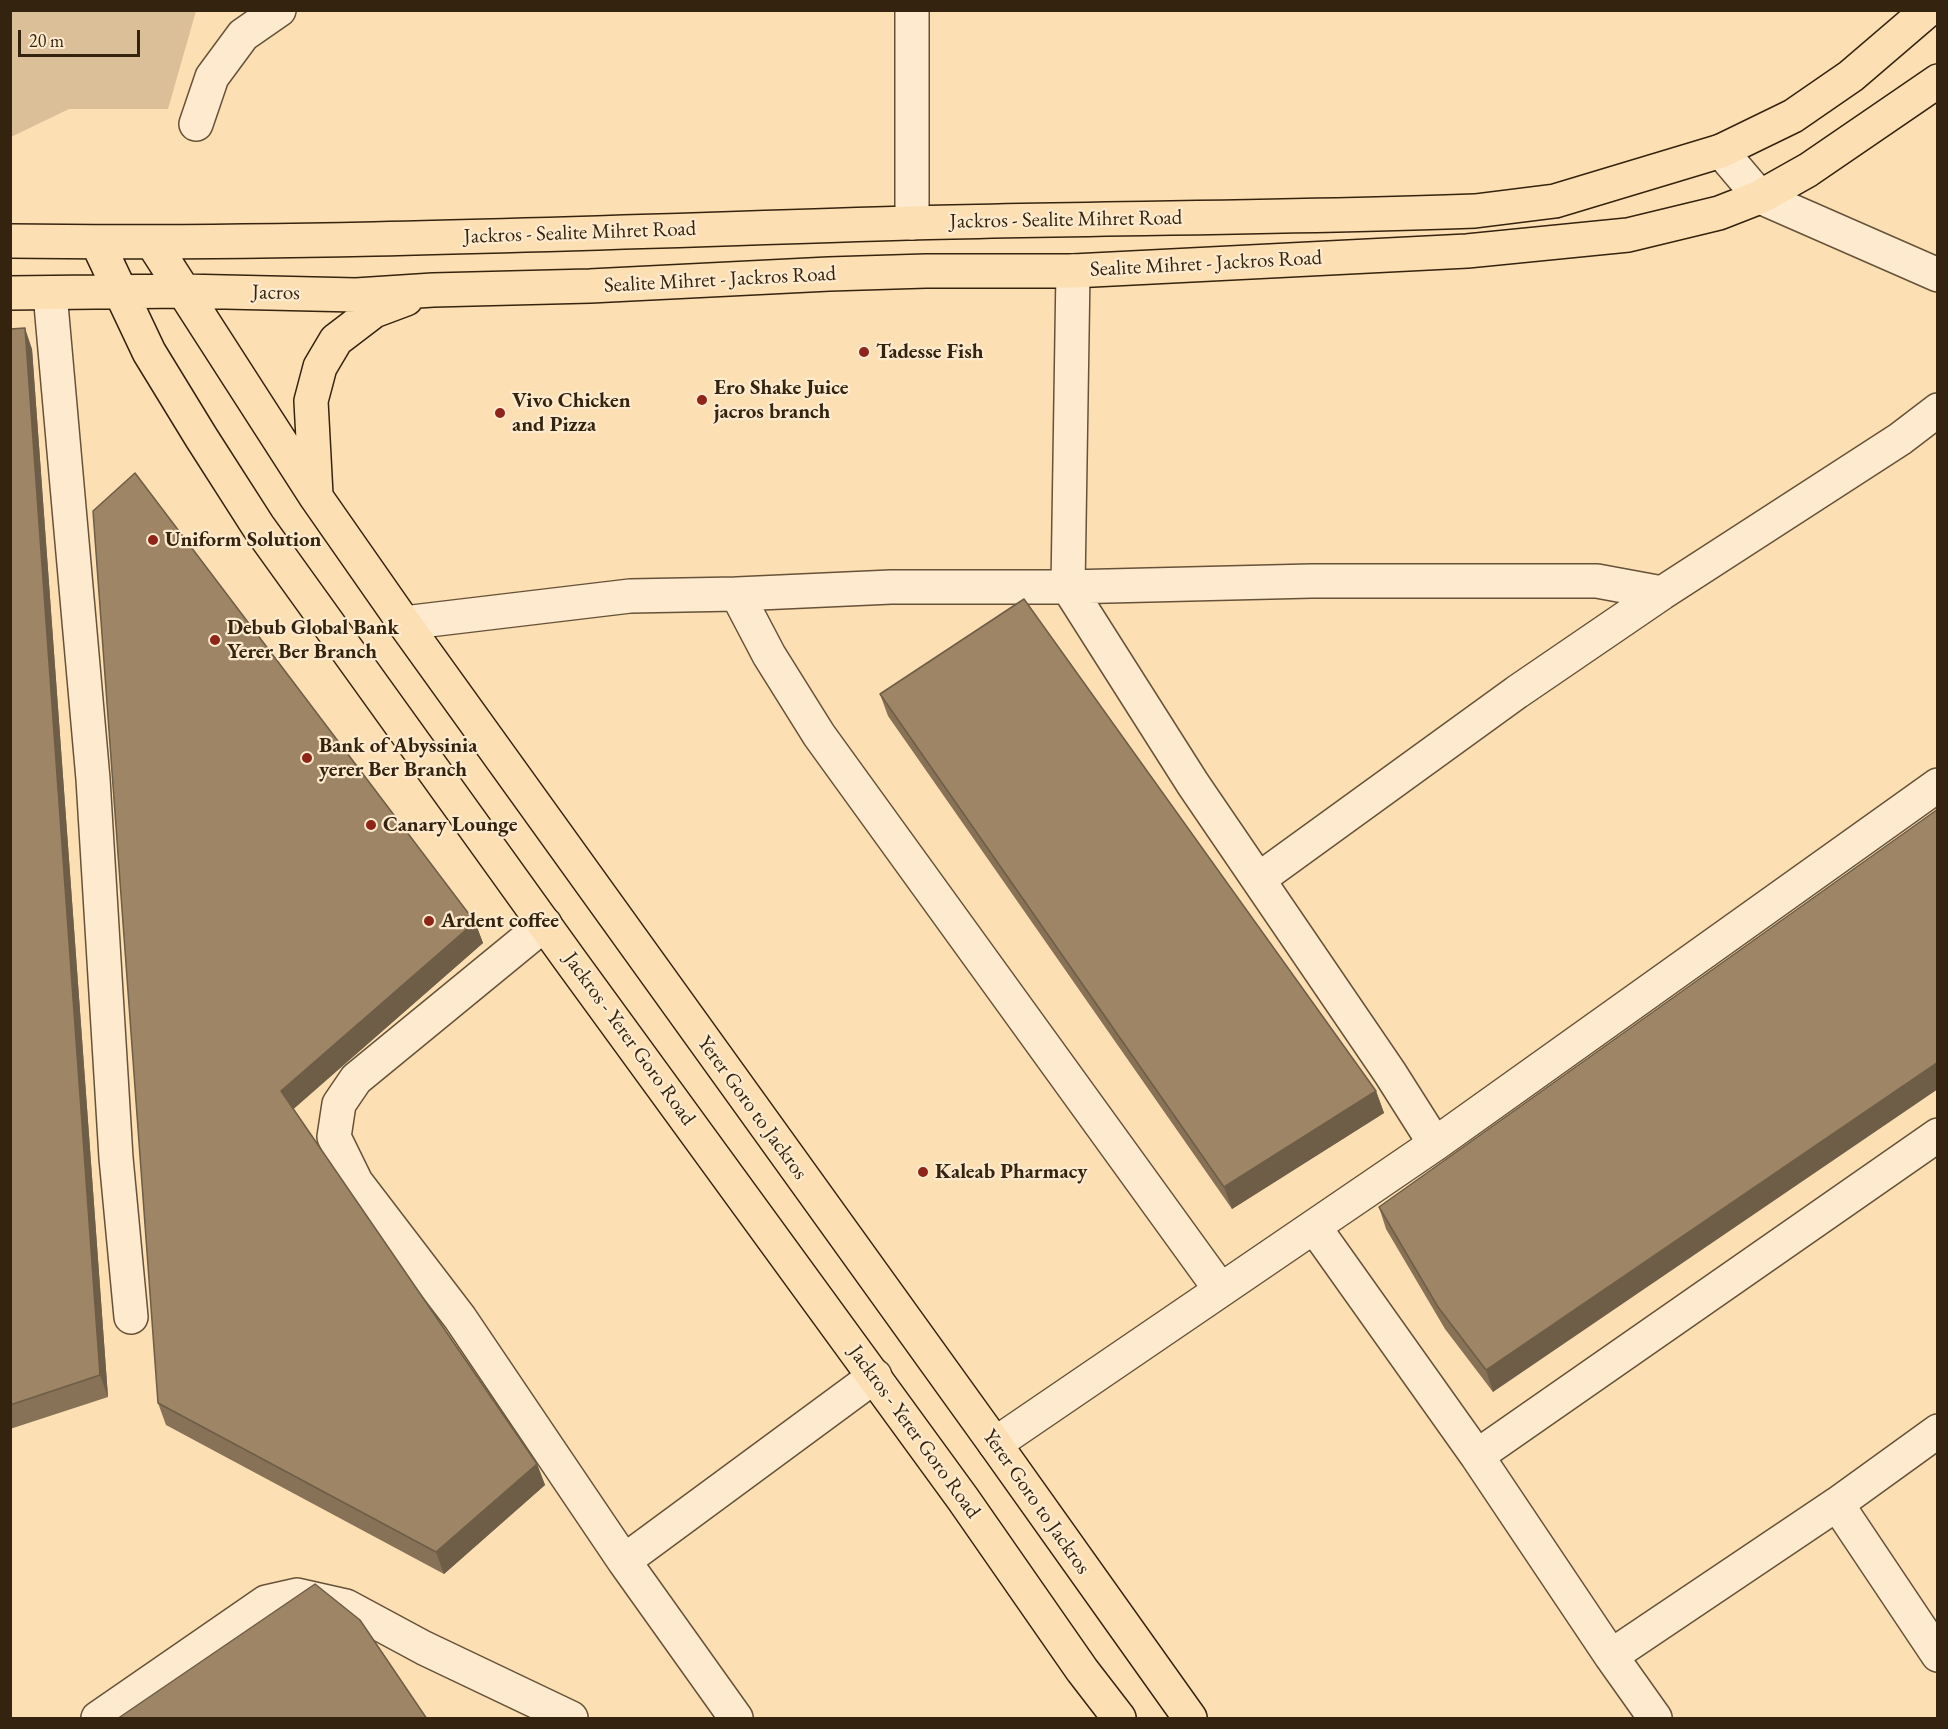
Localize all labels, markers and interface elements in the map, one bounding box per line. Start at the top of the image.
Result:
scale bar [21,18,142,56]
text: 20 m [29,29,64,52]
street label: Jackros - Sealite Mihret Road [949,205,1183,235]
street label: Jackros - Sealite Mihret Road [463,216,697,250]
street label: Sealite Mihret - Jackros Road [1089,245,1323,283]
street label: Sealite Mihret - Jackros Road [603,261,837,299]
street label: Jacros [252,280,300,306]
place label: Tadesse Fish [876,339,983,365]
marker: Tadesse Fish [857,345,871,359]
place label: Ero Shake Juice jacros branch [714,375,848,425]
place label: Vivo Chicken and Pizza [512,388,631,438]
marker: Ero Shake Juice jacros branch [695,393,709,407]
marker: Vivo Chicken and Pizza [493,406,507,420]
place label: Uniform Solution [165,527,321,553]
marker: Uniform Solution [146,533,160,547]
place label: Debub Global Bank Yerer Ber Branch [227,615,399,665]
marker: Debub Global Bank Yerer Ber Branch [208,633,222,647]
place label: Bank of Abyssinia yerer Ber Branch [319,733,477,783]
marker: Bank of Abyssinia yerer Ber Branch [300,751,314,765]
place label: Canary Lounge [383,812,517,838]
marker: Canary Lounge [364,818,378,832]
place label: Ardent coffee [441,908,559,934]
marker: Ardent coffee [422,914,436,928]
street label: Jackros - Yerer Goro Road [558,947,700,1131]
street label: Yerer Goro to Jackros [691,1031,813,1185]
place label: Kaleab Pharmacy [935,1159,1087,1185]
marker: Kaleab Pharmacy [916,1165,930,1179]
street label: Jackros - Yerer Goro Road [843,1340,985,1524]
street label: Yerer Goro to Jackros [977,1425,1095,1579]

